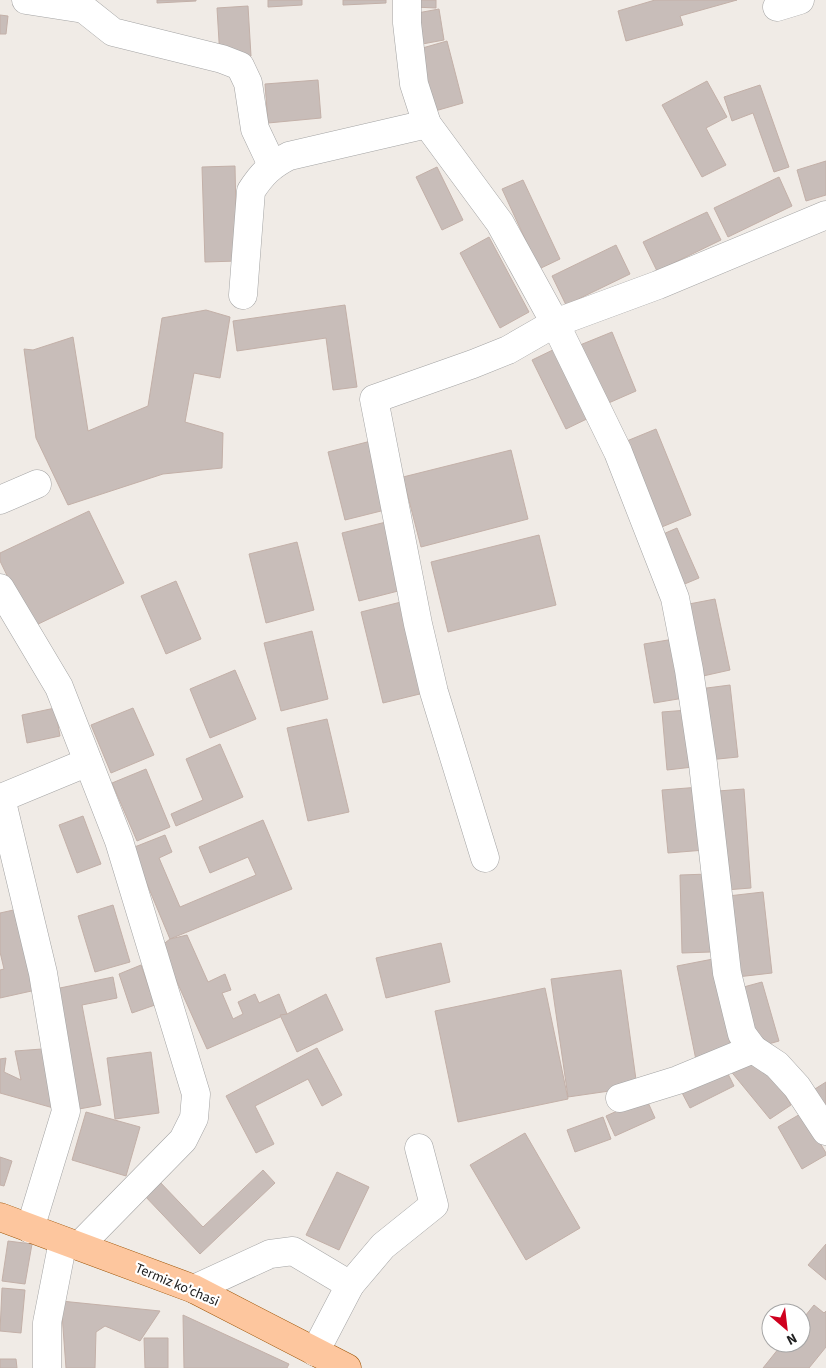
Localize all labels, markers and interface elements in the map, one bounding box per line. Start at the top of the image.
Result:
street label: Termiz ko'chasi [132,1258,222,1312]
north arrow [761,1303,811,1353]
text: N [783,1328,800,1350]

